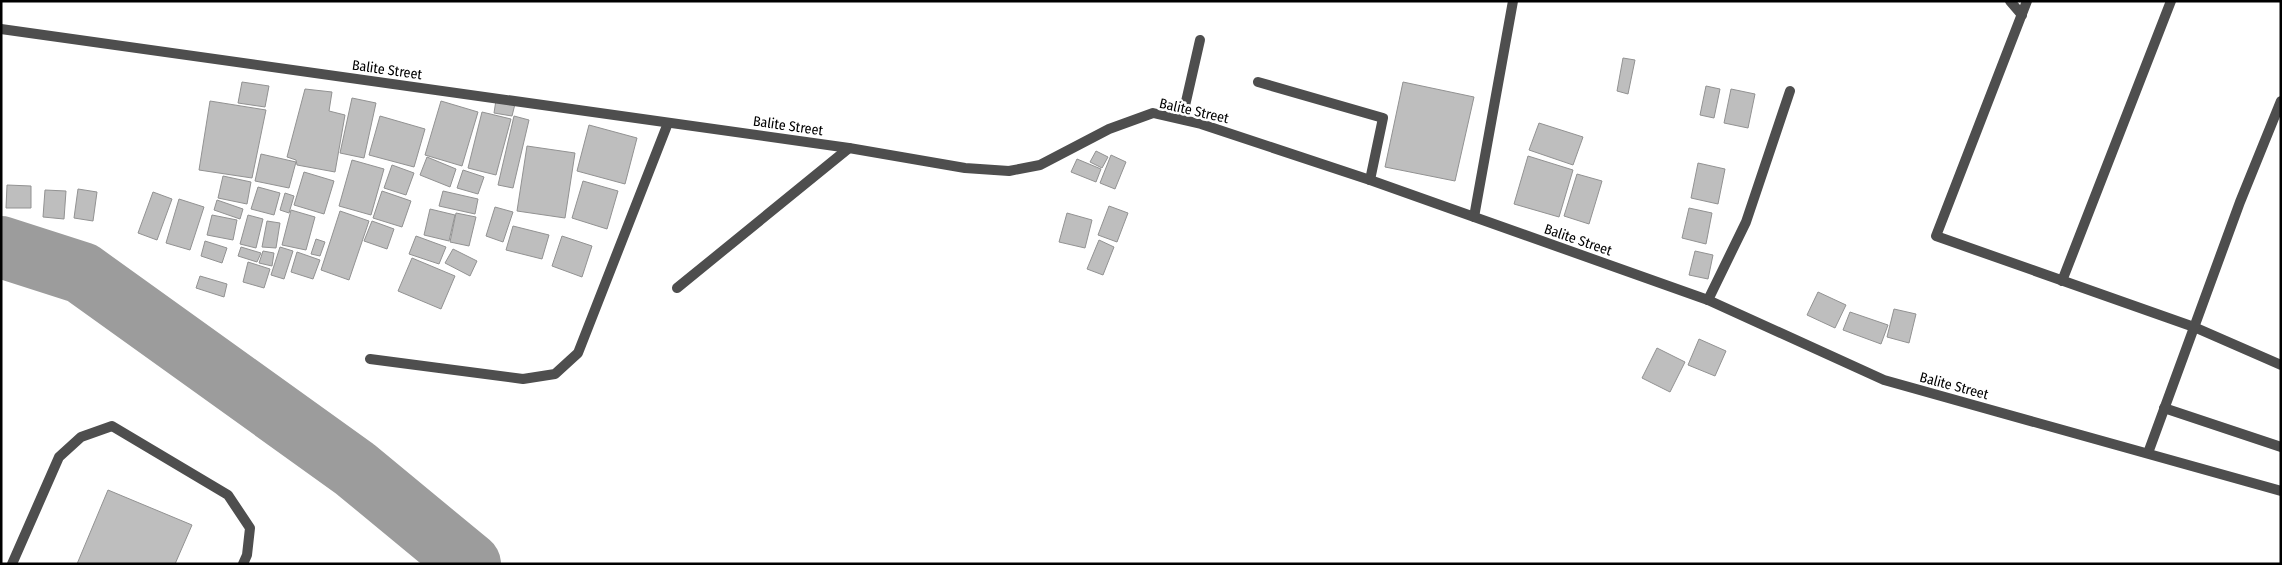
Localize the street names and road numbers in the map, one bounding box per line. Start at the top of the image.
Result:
street label: Balite Street [351,57,424,83]
street label: Balite Street [1158,95,1231,127]
street label: Balite Street [752,113,825,139]
street label: Balite Street [1542,220,1615,260]
street label: Balite Street [1918,369,1991,403]

